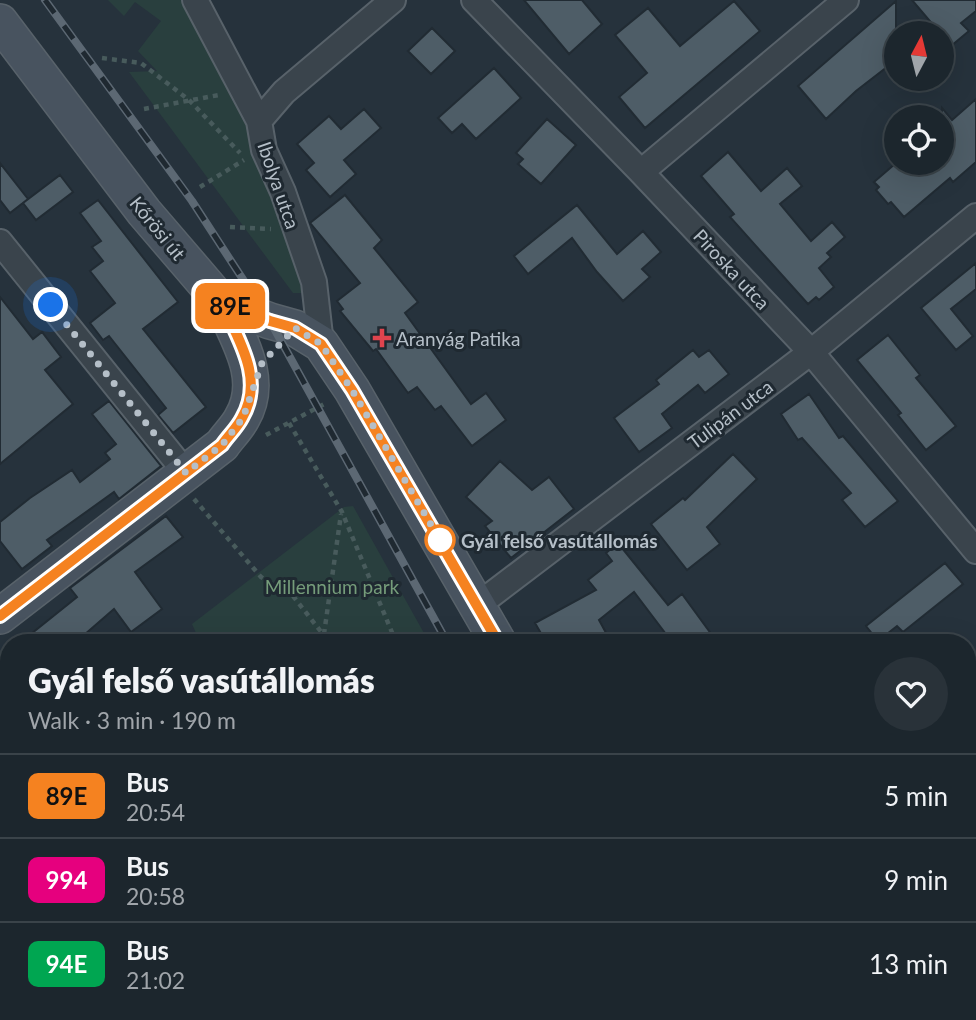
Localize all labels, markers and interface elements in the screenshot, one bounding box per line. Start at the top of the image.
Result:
north arrow [884,21,954,91]
map controls [884,21,954,175]
button: locate [884,105,954,175]
street label: Ibolya utca [253,138,305,232]
street label: Kőrösi út [125,192,191,265]
street label: Piroska utca [689,224,775,314]
line badge: 89E [190,283,270,329]
your location [33,287,68,322]
text: 89E [209,291,251,320]
place label: Aranyág Patika [396,327,520,350]
marker: Aranyág Patika [374,330,390,346]
street label: Tulipán utca [683,375,777,453]
marker: Gyál felső vasútállomás [425,525,455,555]
place label: Gyál felső vasútállomás [461,529,658,552]
park label: Millennium park [265,575,400,598]
button: heart [874,657,948,731]
text: Gyál felső vasútállomás [28,660,375,700]
text: Walk · 3 min · 190 m [28,706,236,734]
text: Bus [126,766,169,798]
text: 5 min [884,780,948,812]
text: 89E [46,781,87,810]
text: 20:54 [126,798,185,826]
text: Bus [126,850,169,882]
text: 9 min [884,864,948,896]
text: 994 [46,865,87,894]
text: 20:58 [126,882,185,910]
text: Bus [126,934,169,966]
text: 13 min [869,948,948,980]
text: 94E [46,949,87,978]
text: 21:02 [126,966,185,994]

